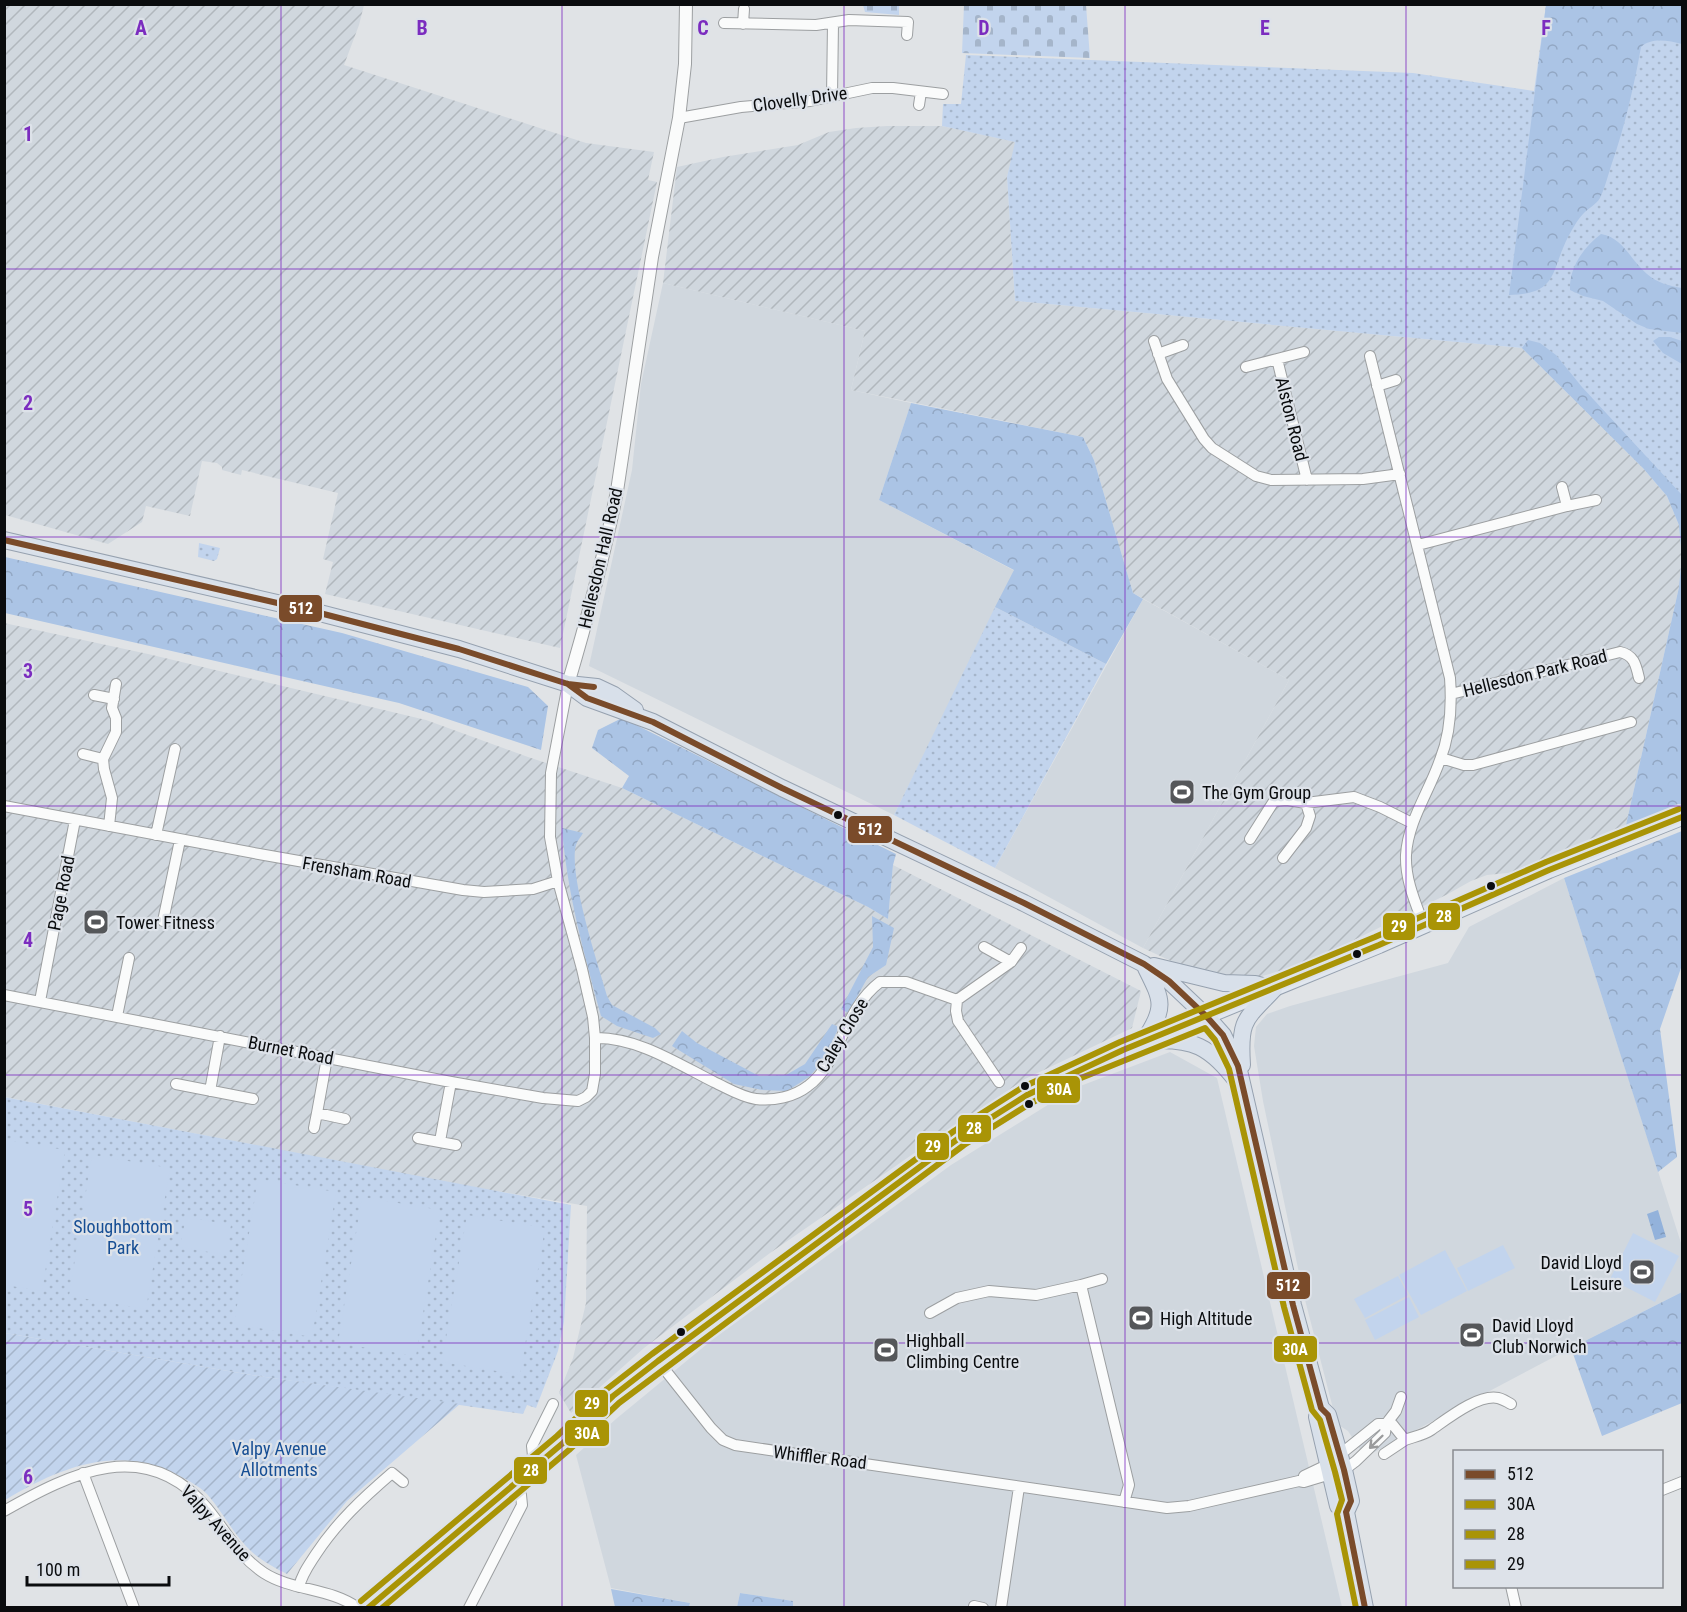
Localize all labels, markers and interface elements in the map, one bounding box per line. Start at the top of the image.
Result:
text: A [135,16,147,40]
text: B [416,16,428,40]
text: C [697,16,709,40]
text: D [978,16,990,40]
text: E [1260,16,1270,40]
text: F [1541,16,1551,40]
street label: Clovelly Drive [751,82,849,116]
text: 1 [23,122,33,146]
street label: Alston Road [1271,375,1313,463]
text: 2 [23,391,33,415]
street label: Hellesdon Hall Road [574,486,626,630]
line badge: 512 [278,594,323,623]
text: 512 [289,599,313,618]
street label: Hellesdon Park Road [1461,645,1609,701]
text: 3 [23,659,33,683]
sports icon: The Gym Group [1167,777,1197,807]
place label: The Gym Group [1202,782,1311,803]
unlabelled marker [832,809,844,821]
line badge: 512 [847,815,893,844]
text: 512 [858,820,882,839]
street label: Frensham Road [301,852,413,892]
street label: Page Road [43,854,79,932]
unlabelled marker [1485,880,1497,892]
line badge: 28 [1427,902,1461,931]
sports icon: Tower Fitness [81,907,111,937]
text: 28 [1436,907,1452,926]
place label: Tower Fitness [116,912,215,933]
line badge: 29 [1382,912,1416,941]
text: 29 [1391,917,1407,936]
text: 4 [23,928,33,952]
unlabelled marker [1351,948,1363,960]
street label: Caley Close [812,994,872,1076]
street label: Burnet Road [246,1031,336,1069]
line badge: 30A [1036,1075,1081,1104]
unlabelled marker [1019,1080,1031,1092]
text: 30A [1046,1080,1072,1099]
unlabelled marker [1023,1098,1035,1110]
line badge: 28 [957,1114,992,1143]
text: 28 [966,1119,982,1138]
line badge: 29 [916,1132,950,1161]
text: 29 [925,1137,941,1156]
text: 5 [23,1197,33,1221]
park label: Sloughbottom Park [73,1216,173,1258]
place label: David Lloyd Leisure [1540,1252,1622,1294]
sports icon: David Lloyd Leisure [1627,1257,1657,1287]
line badge: 512 [1266,1271,1311,1300]
text: 512 [1276,1276,1300,1295]
sports icon: High Altitude [1126,1303,1156,1333]
place label: High Altitude [1160,1308,1252,1329]
place label: David Lloyd Club Norwich [1492,1315,1587,1357]
sports icon: David Lloyd Club Norwich [1457,1320,1487,1350]
unlabelled marker [675,1326,687,1338]
place label: Highball Climbing Centre [906,1330,1019,1372]
sports icon: Highball Climbing Centre [871,1335,901,1365]
line badge: 30A [1273,1335,1318,1363]
text: 30A [1282,1340,1308,1359]
line badge: 29 [574,1389,609,1418]
text: 29 [584,1394,600,1413]
line badge: 30A [564,1419,610,1447]
text: 30A [574,1424,600,1443]
one-way arrow [1369,1434,1384,1449]
park label: Valpy Avenue Allotments [232,1438,326,1480]
street label: Whiffler Road [772,1441,868,1473]
legend [1453,1450,1663,1588]
line badge: 28 [513,1456,548,1485]
text: 28 [523,1461,539,1480]
text: 512 [1507,1463,1534,1484]
text: 6 [23,1465,33,1489]
street label: Valpy Avenue [177,1481,255,1565]
text: 30A [1507,1493,1536,1514]
text: 28 [1507,1523,1525,1544]
scale bar [27,1549,170,1587]
text: 29 [1507,1553,1525,1574]
text: 100 m [36,1559,80,1580]

